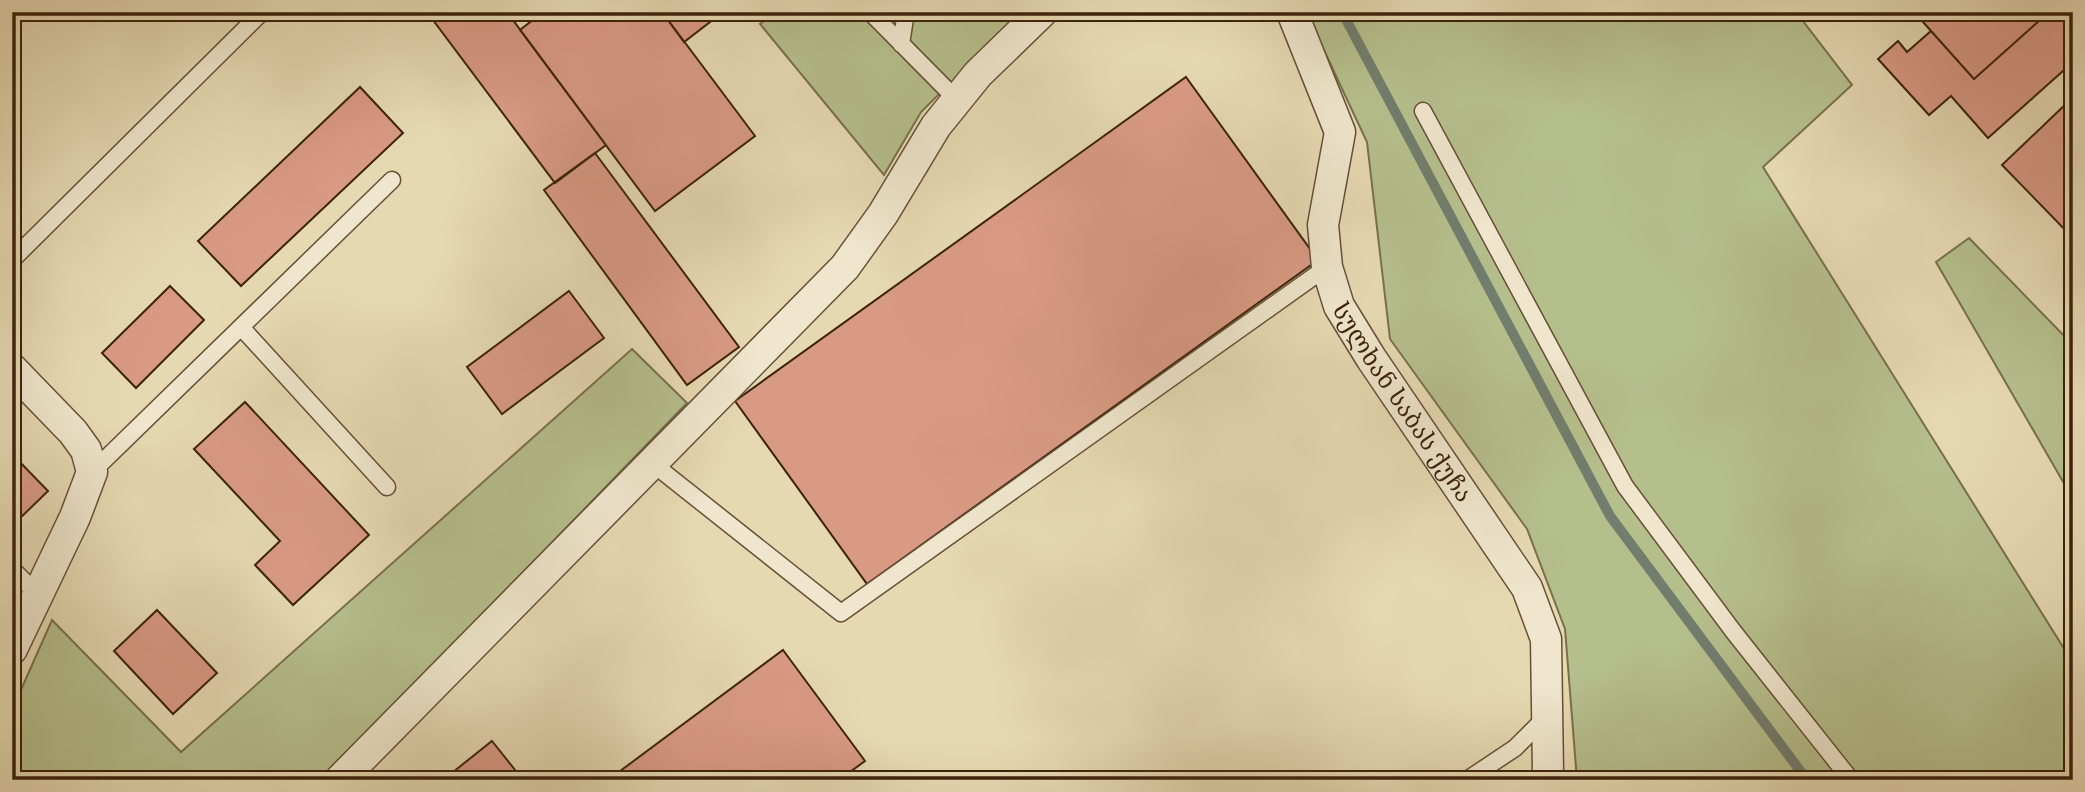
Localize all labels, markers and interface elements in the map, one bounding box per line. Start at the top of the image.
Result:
street label: სულხან საბას ქუჩა [1326,297,1479,507]

